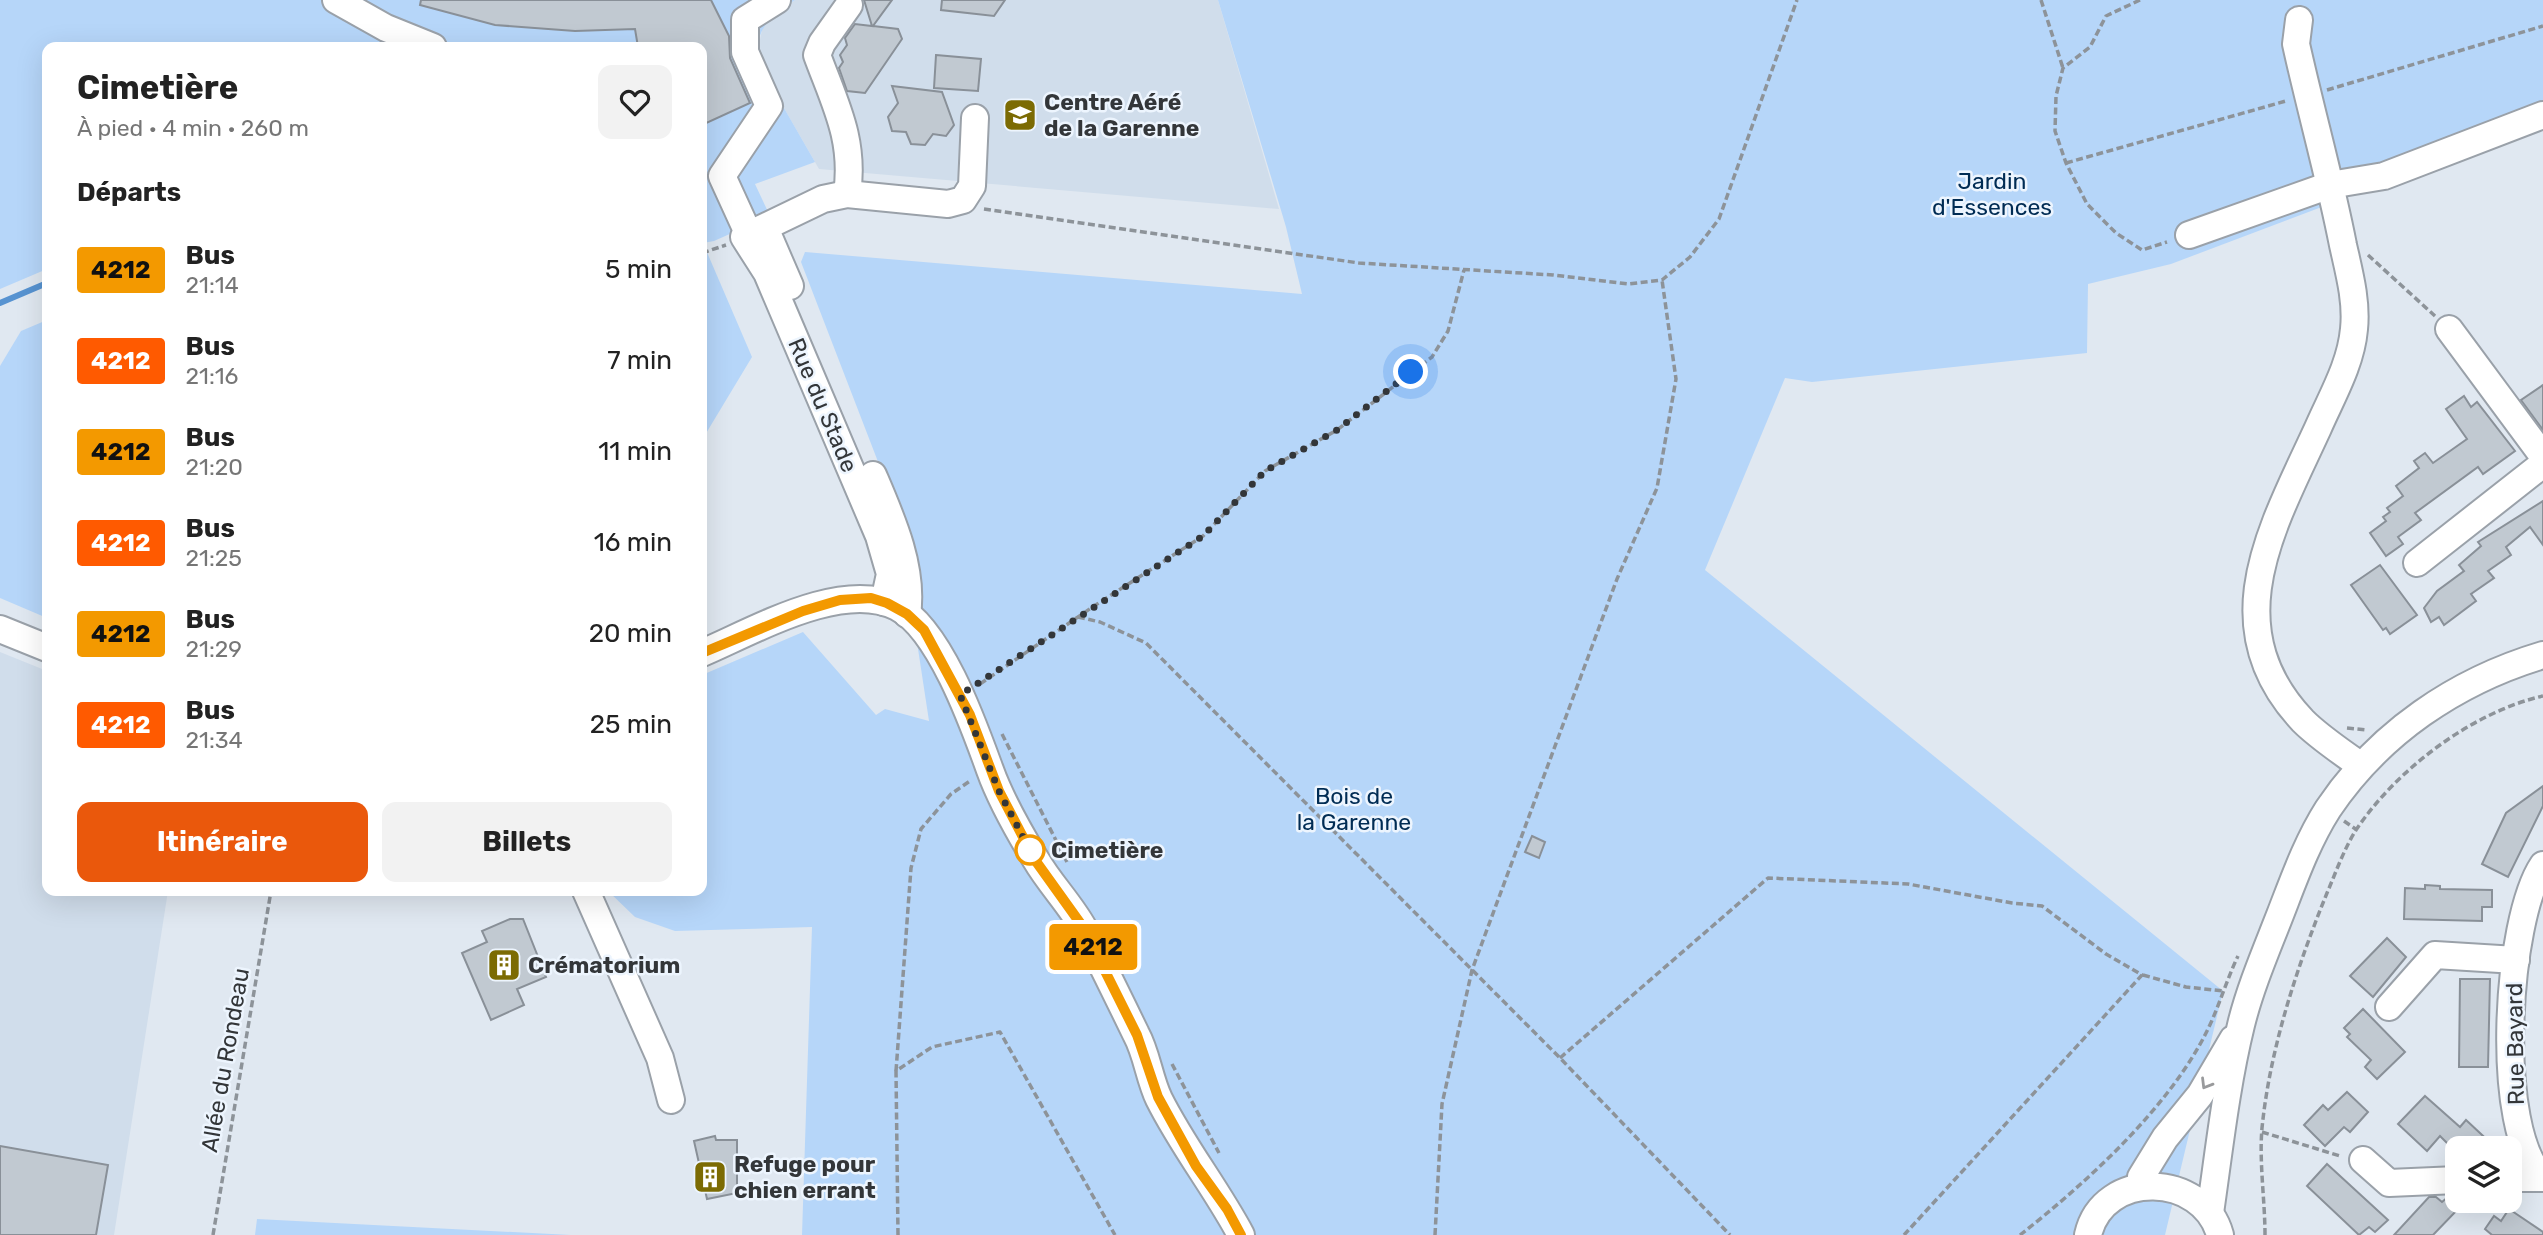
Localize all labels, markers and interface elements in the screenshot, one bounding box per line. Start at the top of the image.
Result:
button: heart [598,65,672,139]
text: Cimetière [77,68,238,107]
place label: Centre Aéré de la Garenne [1044,88,1200,142]
school or university icon: Centre Aéré de la Garenne [1001,96,1039,134]
text: À pied · 4 min · 260 m [77,114,309,142]
park label: Jardin d'Essences [1932,167,2052,221]
text: Départs [77,177,181,208]
text: Bus [186,240,235,271]
text: 5 min [605,254,672,285]
text: 4212 [91,256,151,284]
text: 21:14 [186,271,239,299]
text: Bus [186,331,235,362]
street label: Rue du Stade [782,334,864,476]
text: 7 min [607,345,672,376]
text: 4212 [91,347,151,375]
your location [1393,354,1428,389]
text: 21:16 [186,362,238,390]
text: Bus [186,422,235,453]
text: 11 min [598,436,672,467]
text: 4212 [91,438,151,466]
text: 21:20 [186,453,243,481]
text: Bus [186,513,235,544]
text: 16 min [594,527,672,558]
text: 4212 [91,529,151,557]
text: 21:25 [186,544,242,572]
text: Bus [186,604,235,635]
text: 20 min [589,618,672,649]
text: 4212 [91,620,151,648]
text: 21:29 [186,635,242,663]
text: Bus [186,695,235,726]
text: 25 min [590,709,672,740]
text: 4212 [91,711,151,739]
text: 21:34 [186,726,243,754]
park label: Bois de la Garenne [1297,782,1411,836]
button: Itinéraire [77,802,368,882]
button: Billets [382,802,672,882]
marker: Cimetière [1015,835,1045,865]
place label: Cimetière [1051,836,1163,864]
line badge: 4212 [1044,924,1142,970]
text: 4212 [1063,933,1123,961]
building icon: Crématorium [485,946,523,984]
place label: Crématorium [528,951,680,979]
street label: Allée du Rondeau [195,966,255,1154]
street label: Rue Bayard [2500,983,2530,1105]
one-way arrow [2201,1077,2214,1090]
map controls [2445,1136,2522,1213]
button: layers [2445,1136,2522,1213]
place label: Refuge pour chien errant [734,1150,876,1204]
building icon: Refuge pour chien errant [691,1158,729,1196]

